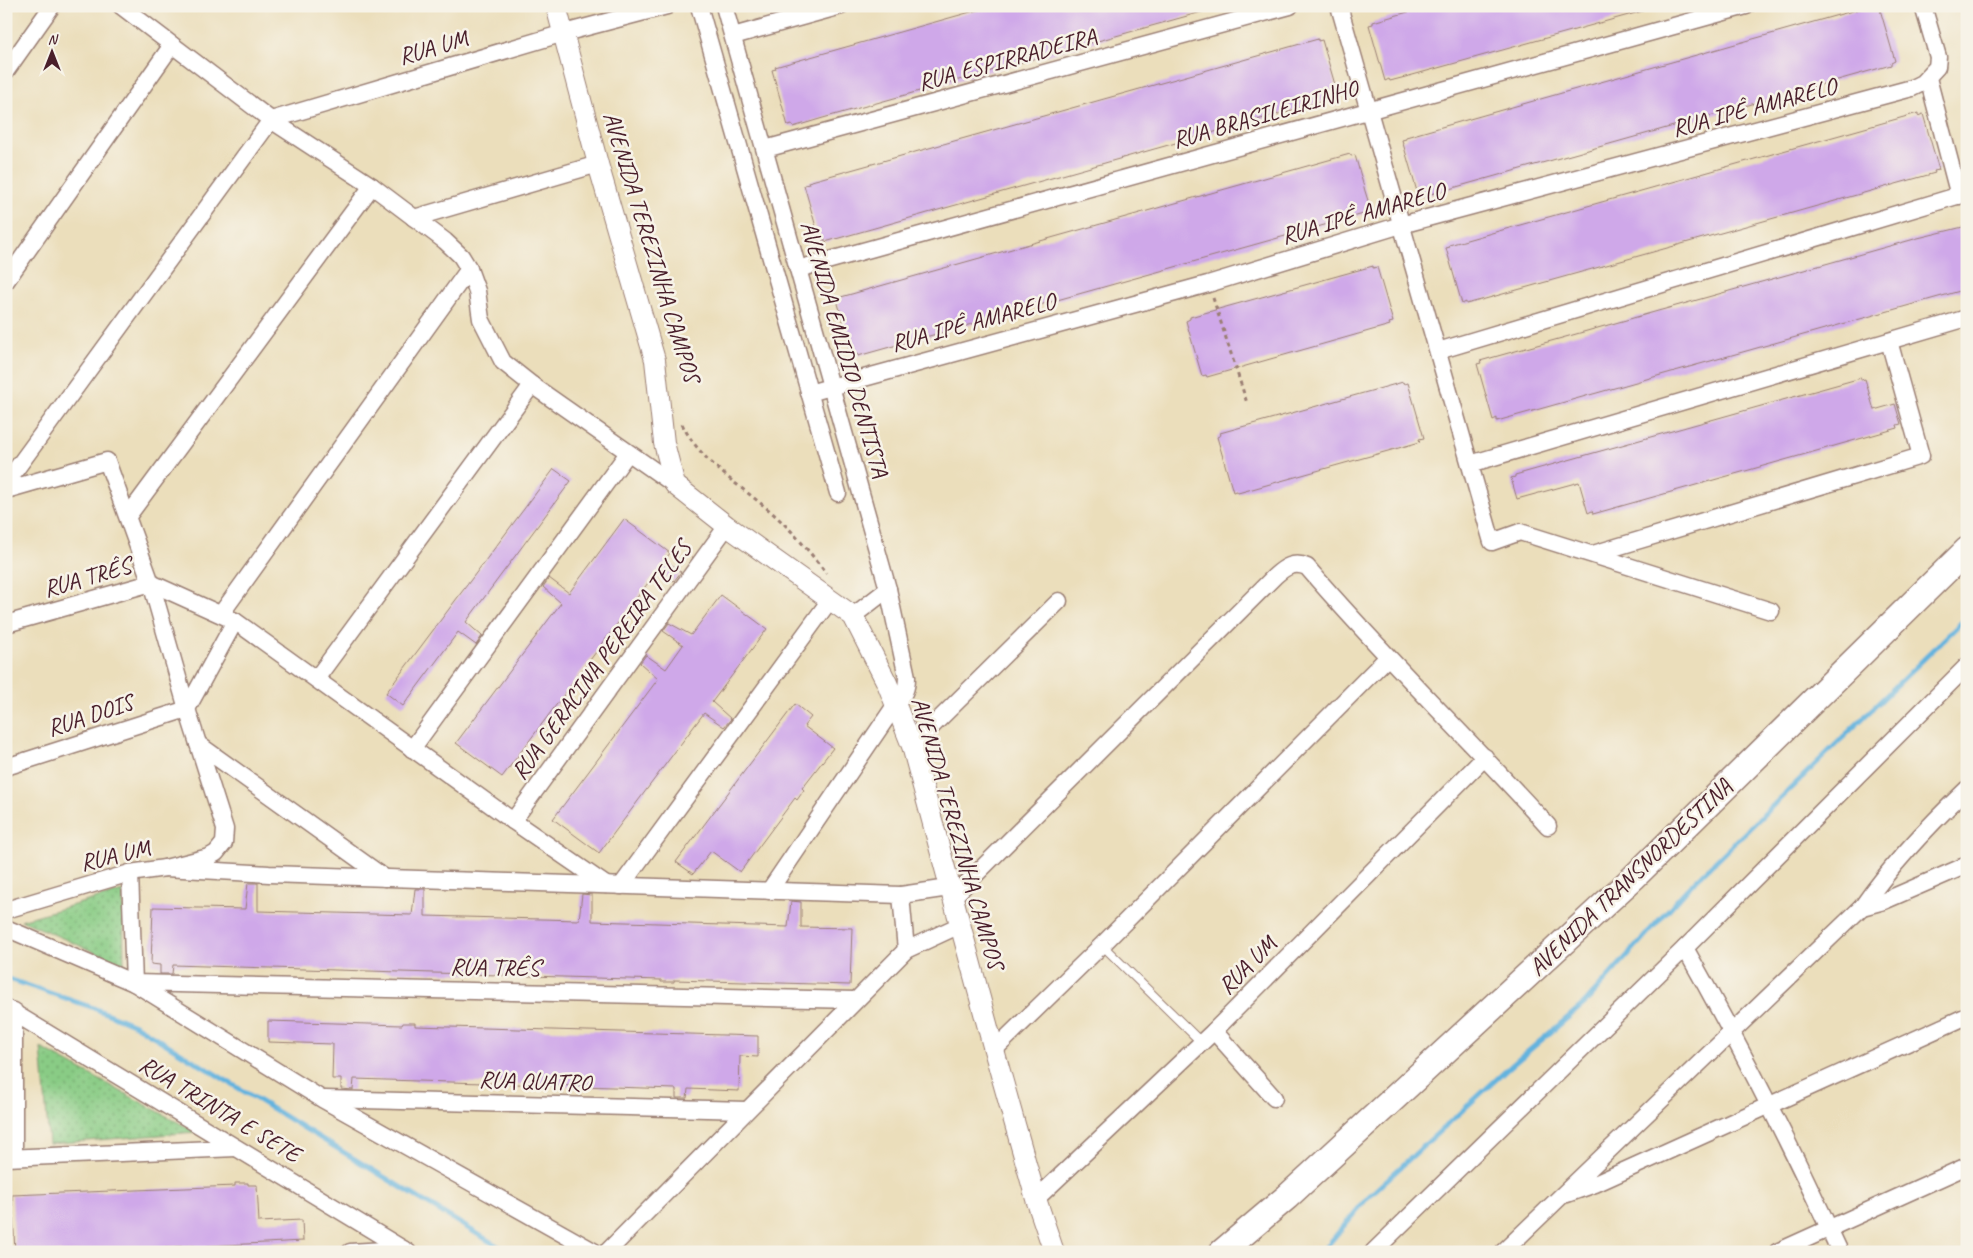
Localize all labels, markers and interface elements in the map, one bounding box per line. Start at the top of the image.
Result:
street label: RUA ESPIRRADEIRA [915,21,1100,97]
street label: RUA UM [395,22,473,71]
north arrow [28,28,78,78]
text: N [48,31,59,48]
street label: RUA IPÊ AMARELO [1668,70,1843,143]
street label: RUA BRASILEIRINHO [1169,73,1363,155]
street label: AVENIDA TEREZINHA CAMPOS [596,108,708,389]
street label: RUA IPÊ AMARELO [1278,174,1451,251]
street label: AVENIDA EMIDIO DENTISTA [794,217,896,482]
street label: RUA IPÊ AMARELO [887,285,1062,358]
street label: RUA GERACINA PEREIRA TELES [504,532,700,785]
street label: RUA TRÊS [40,549,138,604]
street label: RUA DOIS [43,686,140,743]
street label: AVENIDA TEREZINHA CAMPOS [905,693,1012,976]
street label: AVENIDA TRANSNORDESTINA [1522,771,1739,982]
street label: RUA UM [77,832,154,878]
street label: RUA UM [1211,928,1284,1001]
street label: RUA TRÊS [450,951,544,983]
street label: RUA TRINTA E SETE [134,1049,309,1171]
street label: RUA QUATRO [478,1064,594,1098]

